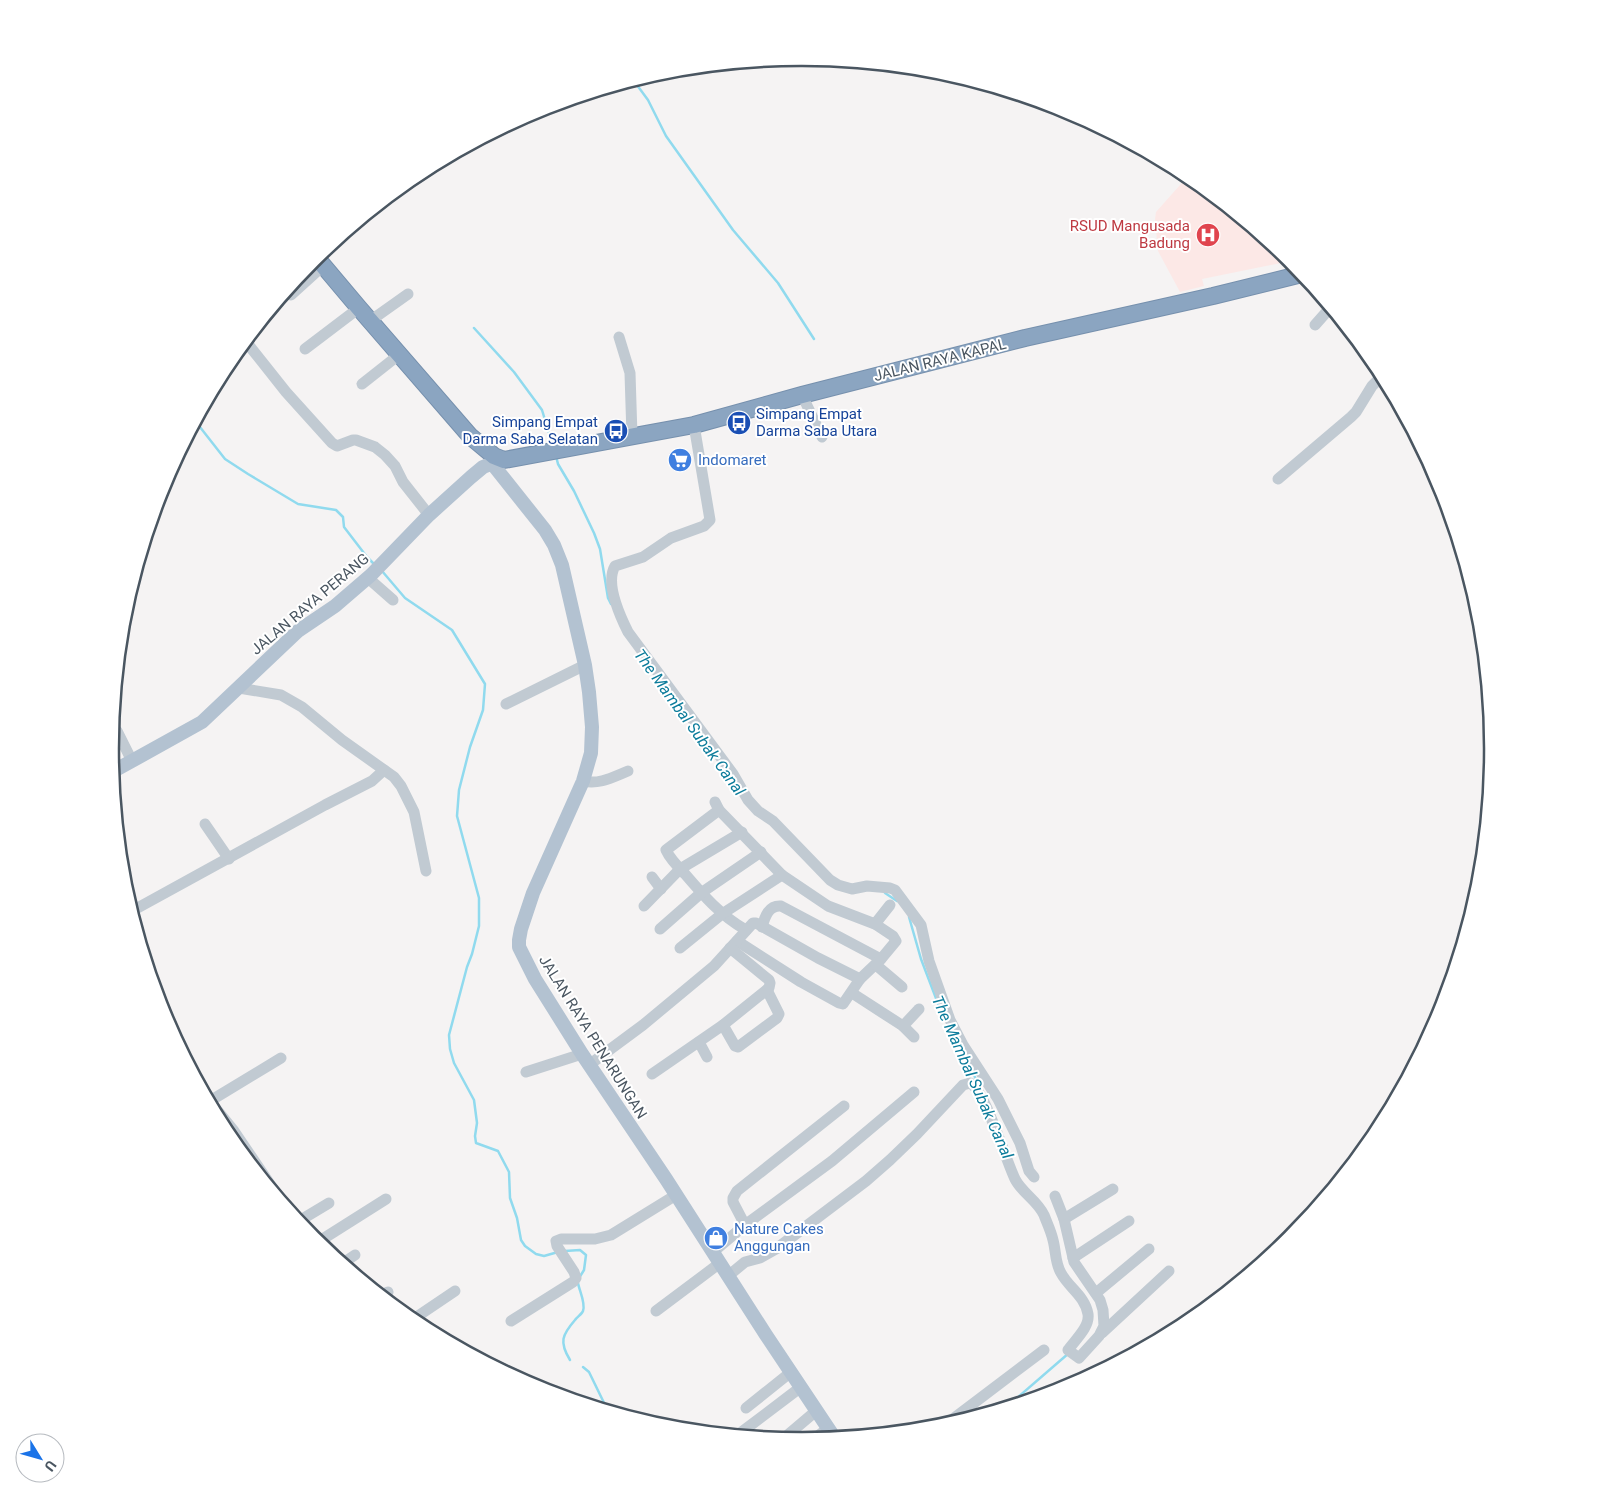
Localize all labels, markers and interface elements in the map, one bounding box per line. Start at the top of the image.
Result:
place label: RSUD Mangusada Badung [1070,217,1190,252]
hospital icon: RSUD Mangusada Badung [1195,222,1221,248]
street label: JALAN RAYA KAPAL [872,335,1008,385]
place label: Simpang Empat Darma Saba Utara [756,405,877,440]
bus stop icon: Simpang Empat Darma Saba Utara [726,410,752,436]
place label: Simpang Empat Darma Saba Selatan [462,413,598,448]
bus stop icon: Simpang Empat Darma Saba Selatan [603,418,629,444]
supermarket icon: Indomaret [667,447,693,473]
place label: Indomaret [698,451,767,469]
street label: JALAN RAYA PERANG [247,549,373,659]
water label: The Mambal Subak Canal [630,645,749,799]
street label: JALAN RAYA PENARUNGAN [535,952,651,1122]
water label: The Mambal Subak Canal [928,993,1017,1162]
place label: Nature Cakes Anggungan [734,1220,824,1255]
shop icon: Nature Cakes Anggungan [703,1225,729,1251]
north arrow [15,1433,65,1483]
text: U [41,1457,60,1474]

